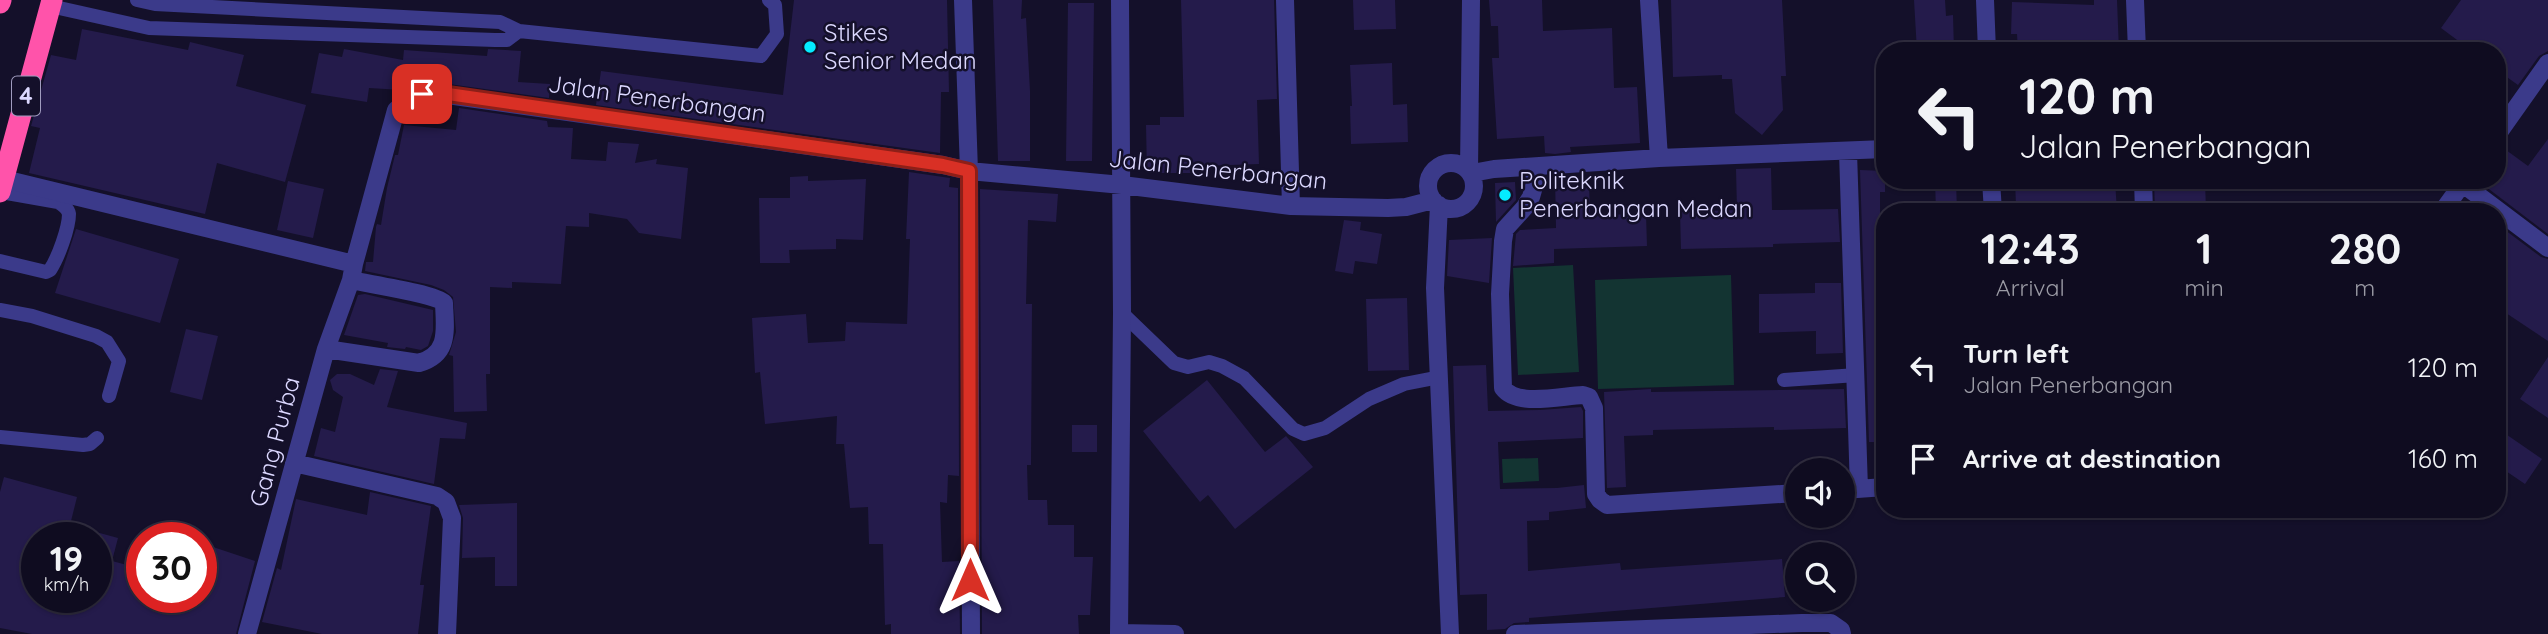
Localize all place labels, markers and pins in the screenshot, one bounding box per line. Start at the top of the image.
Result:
place label: Stikes Senior Medan [824,17,977,75]
marker: Stikes Senior Medan [802,39,818,55]
pin [392,64,452,124]
place label: Politeknik Penerbangan Medan [1519,165,1752,223]
marker: Politeknik Penerbangan Medan [1497,187,1513,203]

